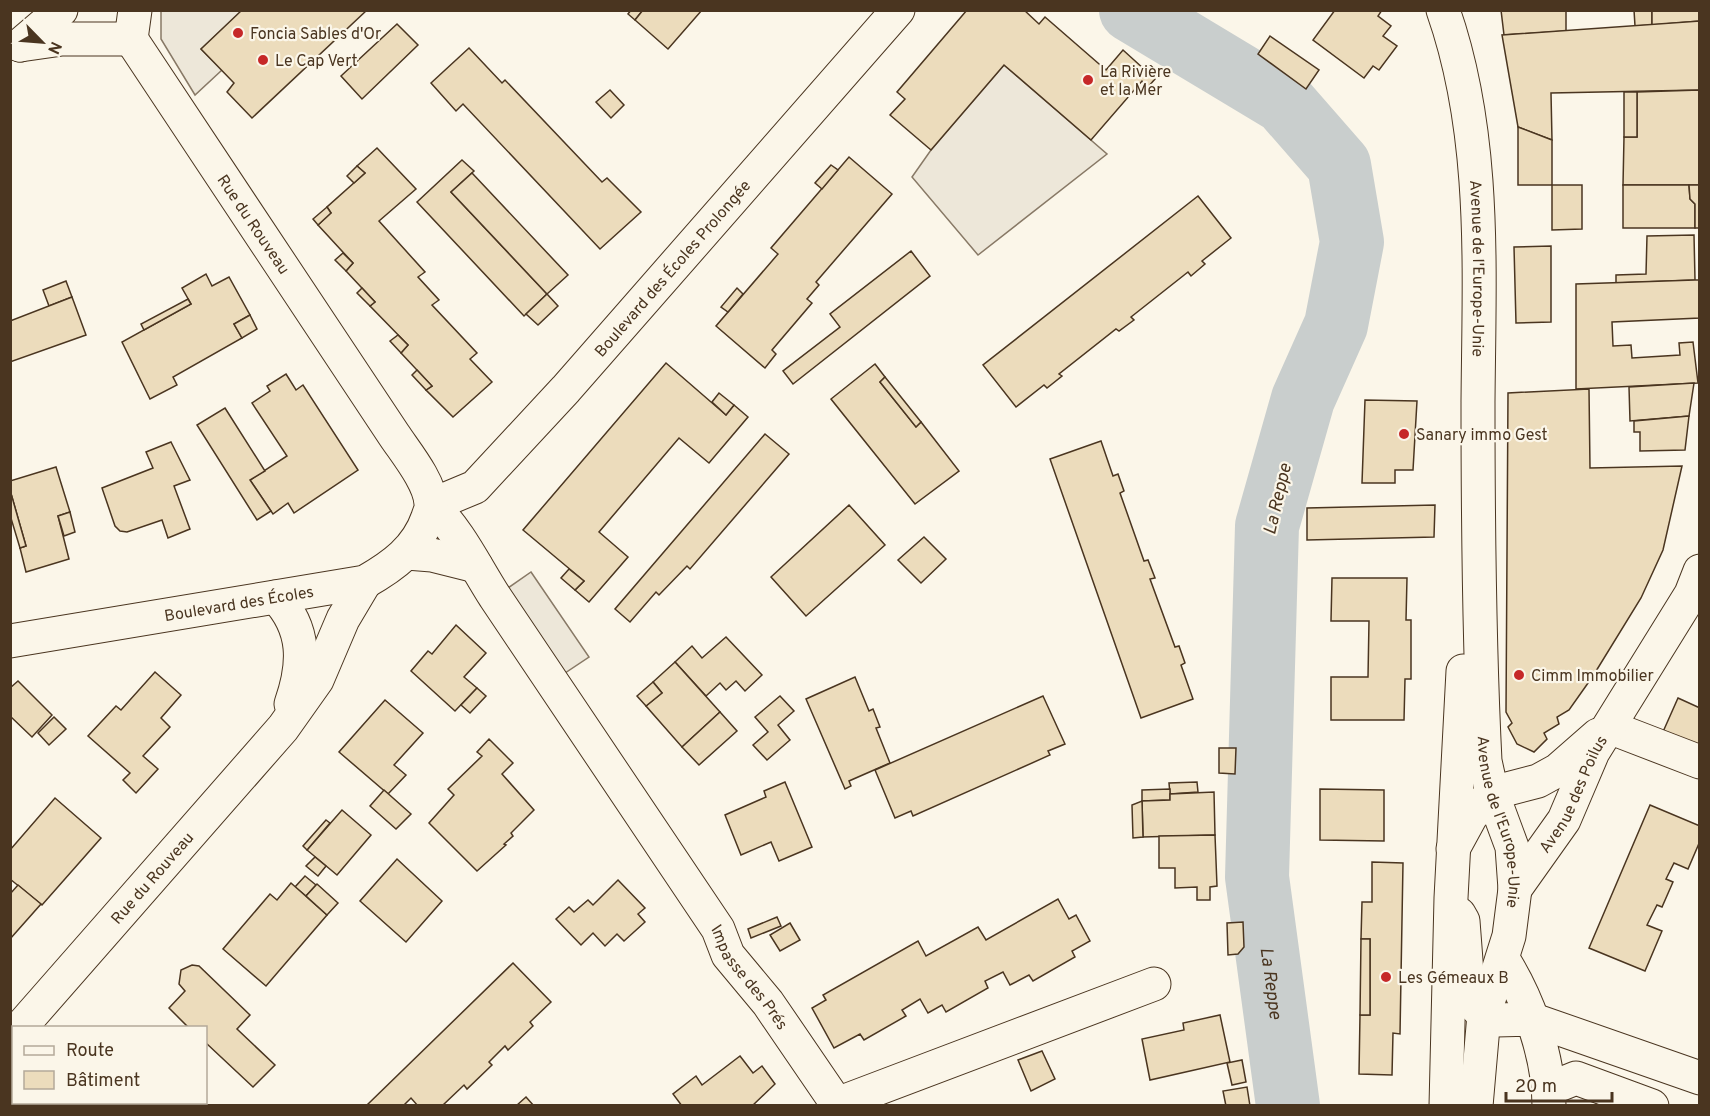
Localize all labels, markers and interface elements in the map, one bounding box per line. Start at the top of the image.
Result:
north arrow [12,12,72,72]
place label: Foncia Sables d'Or [250,25,381,45]
marker: Foncia Sables d'Or [231,26,245,40]
text: N [42,38,65,57]
place label: Le Cap Vert [275,52,358,72]
marker: Le Cap Vert [256,53,270,67]
place label: La Rivière et la Mer [1100,63,1171,101]
marker: La Rivière et la Mer [1081,73,1095,87]
street label: Rue du Rouveau [212,172,293,279]
street label: Boulevard des Écoles Prolongée [590,175,756,362]
street label: Avenue de l'Europe-Unie [1464,179,1487,357]
place label: Sanary immo Gest [1416,426,1548,446]
marker: Sanary immo Gest [1397,427,1411,441]
water label: La Reppe [1259,461,1298,537]
street label: Boulevard des Écoles [163,583,315,627]
place label: Cimm Immobilier [1531,667,1654,687]
marker: Cimm Immobilier [1512,668,1526,682]
street label: Avenue des Poilus [1536,732,1613,858]
street label: Avenue de l'Europe-Unie [1472,735,1523,909]
street label: Rue du Rouveau [108,829,199,929]
street label: Impasse des Prés [706,921,791,1034]
water label: La Reppe [1254,946,1286,1021]
place label: Les Gémeaux B [1398,969,1509,989]
marker: Les Gémeaux B [1379,970,1393,984]
legend [12,1026,207,1104]
text: Route [66,1040,114,1063]
scale bar [1506,1065,1612,1103]
text: Bâtiment [66,1070,140,1093]
text: 20 m [1515,1076,1557,1099]

